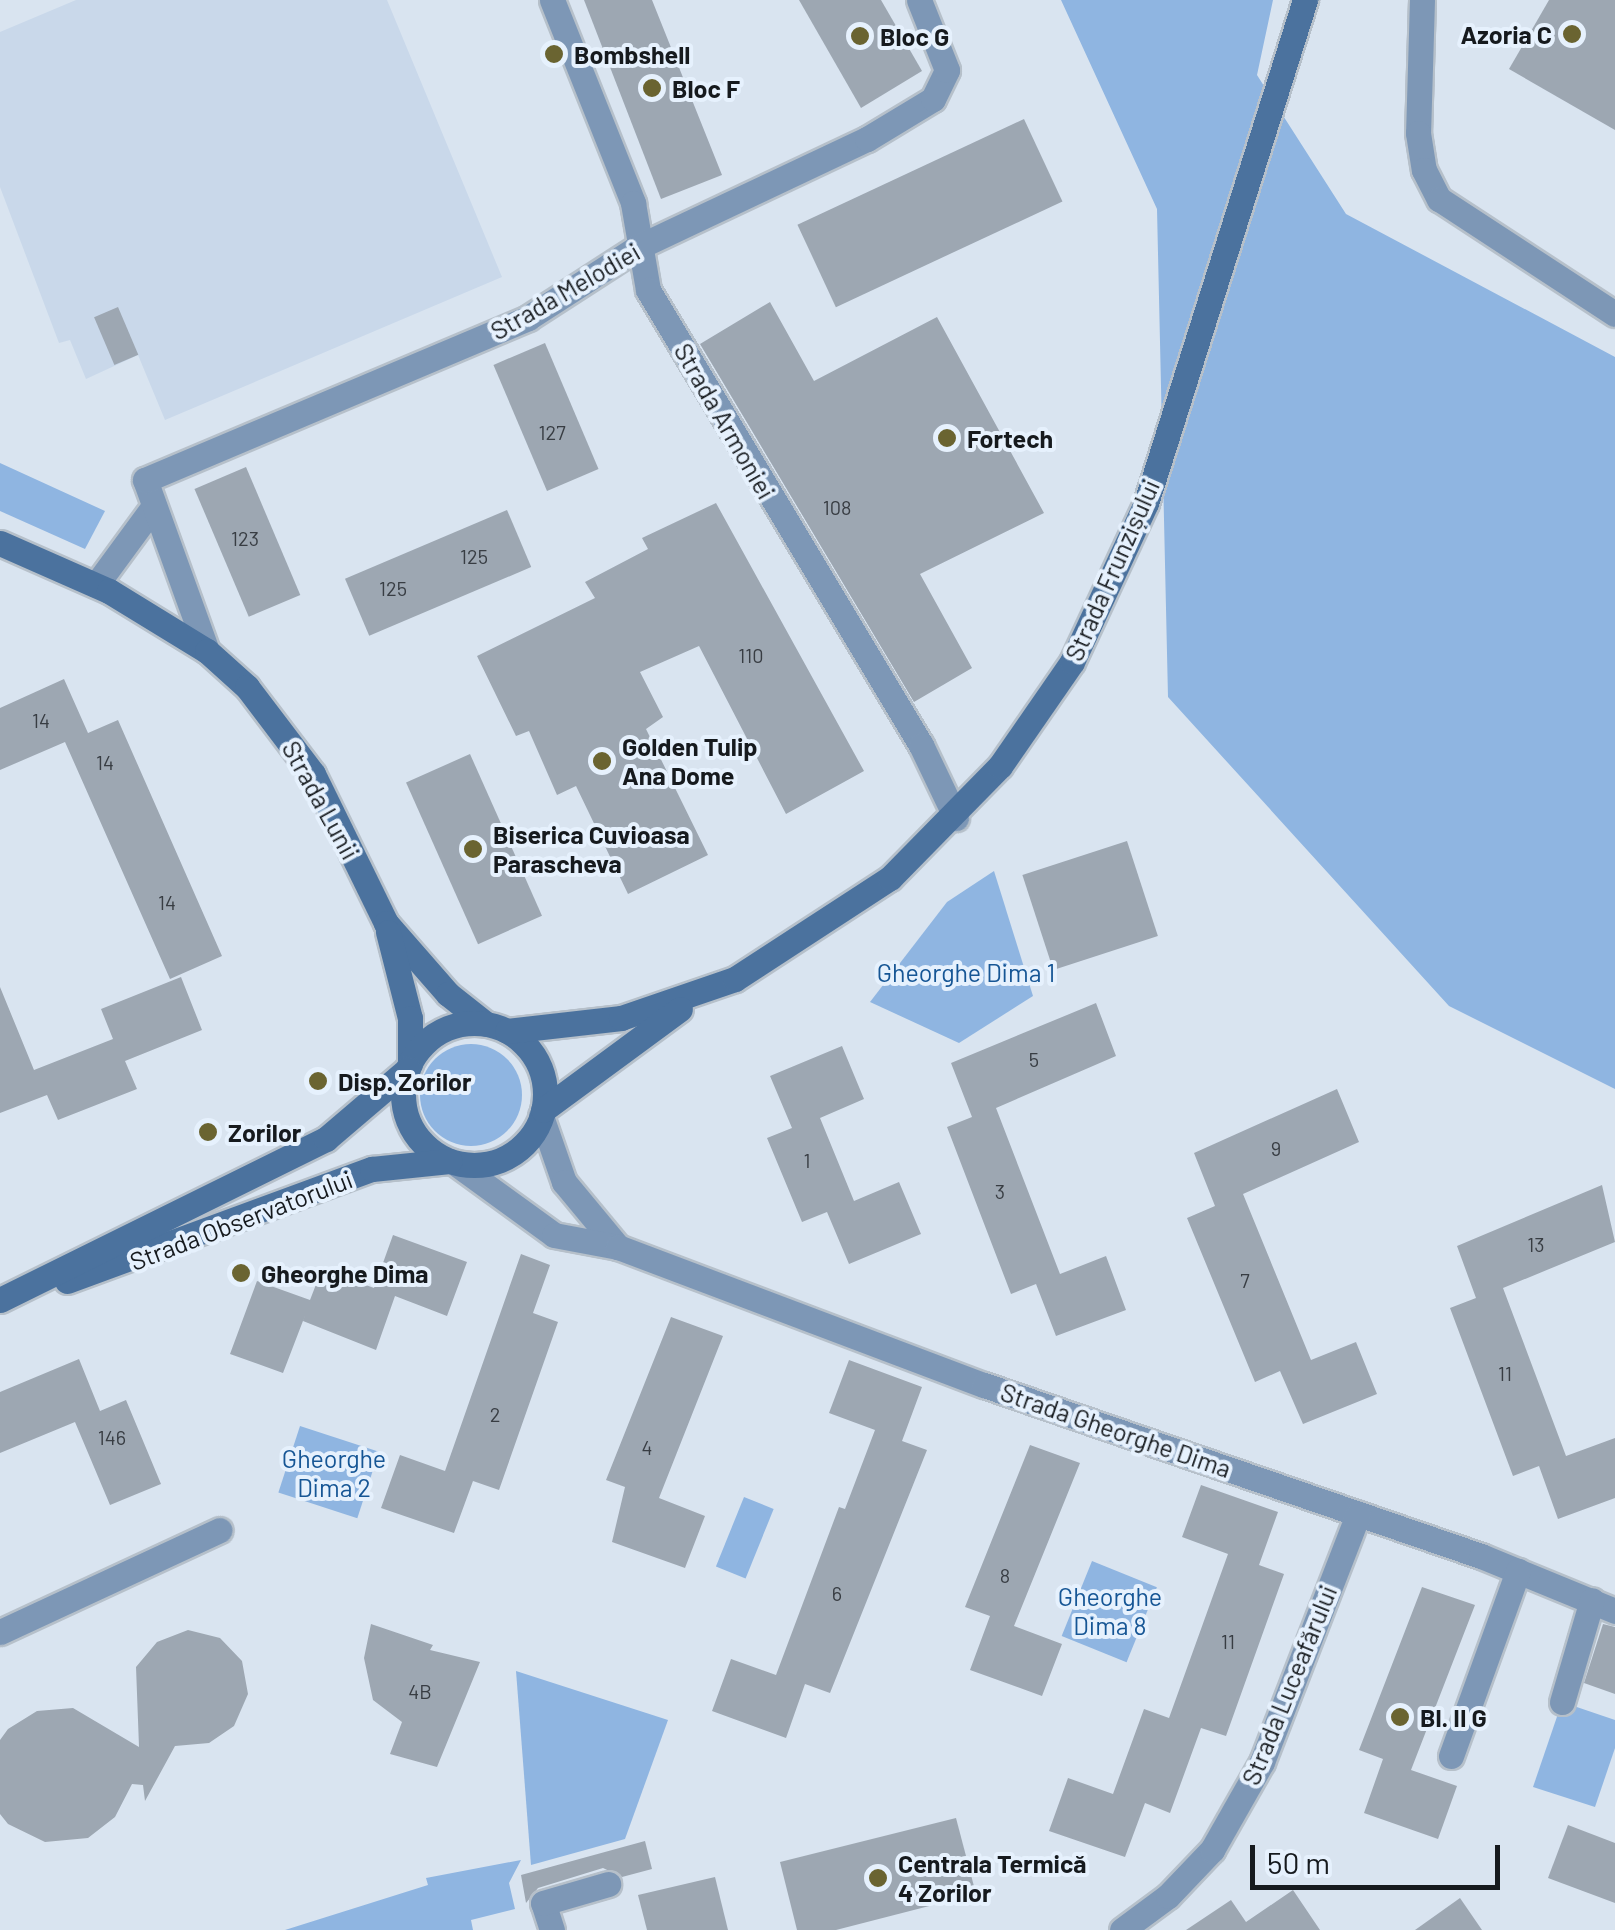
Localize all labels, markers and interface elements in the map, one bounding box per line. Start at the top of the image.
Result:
place label: Azoria C [1460,19,1552,49]
place label: Bloc G [880,21,949,51]
marker: Azoria C [1561,23,1583,45]
marker: Bloc G [849,25,871,47]
place label: Bombshell [574,39,690,69]
marker: Bombshell [543,43,565,65]
place label: Bloc F [672,73,740,103]
marker: Bloc F [641,77,663,99]
street label: Strada Melodiei [485,236,645,346]
street label: Strada Armoniei [668,338,782,504]
house number: 127 [538,420,566,444]
place label: Fortech [967,423,1053,453]
marker: Fortech [936,427,958,449]
street label: Strada Frunzișului [1059,475,1165,665]
house number: 108 [823,495,851,519]
house number: 123 [231,526,259,550]
house number: 125 [460,544,488,568]
house number: 125 [379,576,407,600]
house number: 110 [738,643,764,667]
house number: 14 [32,708,50,732]
place label: Golden Tulip Ana Dome [622,732,758,791]
street label: Strada Lunii [276,736,366,864]
house number: 14 [96,750,114,774]
marker: Golden Tulip Ana Dome [591,750,613,772]
place label: Biserica Cuvioasa Parascheva [493,820,690,879]
marker: Biserica Cuvioasa Parascheva [462,838,484,860]
house number: 14 [158,890,176,914]
park label: Gheorghe Dima 1 [877,957,1055,987]
house number: 5 [1029,1047,1039,1071]
place label: Disp. Zorilor [338,1066,472,1096]
marker: Disp. Zorilor [307,1070,329,1092]
place label: Zorilor [228,1117,301,1147]
marker: Zorilor [197,1121,219,1143]
house number: 9 [1271,1136,1281,1160]
house number: 1 [804,1148,810,1172]
street label: Strada Observatorului [125,1164,357,1276]
house number: 3 [995,1179,1005,1203]
house number: 13 [1527,1232,1545,1256]
place label: Gheorghe Dima [261,1258,429,1288]
marker: Gheorghe Dima [230,1262,252,1284]
house number: 7 [1240,1268,1250,1292]
house number: 11 [1498,1361,1512,1385]
street label: Strada Gheorghe Dima [997,1376,1235,1484]
house number: 2 [490,1402,500,1426]
house number: 146 [98,1425,126,1449]
house number: 4 [641,1435,653,1459]
park label: Gheorghe Dima 2 [282,1444,386,1503]
house number: 8 [1000,1563,1010,1587]
house number: 6 [832,1581,842,1605]
street label: Strada Luceafărului [1235,1581,1343,1789]
park label: Gheorghe Dima 8 [1058,1582,1162,1641]
house number: 11 [1221,1629,1235,1653]
house number: 4B [408,1679,432,1703]
place label: Bl. II G [1420,1702,1487,1732]
marker: Bl. II G [1389,1706,1411,1728]
scale bar [1255,1825,1505,1887]
text: 50 m [1267,1844,1330,1880]
place label: Centrala Termică 4 Zorilor [898,1849,1087,1908]
marker: Centrala Termică 4 Zorilor [867,1867,889,1889]

